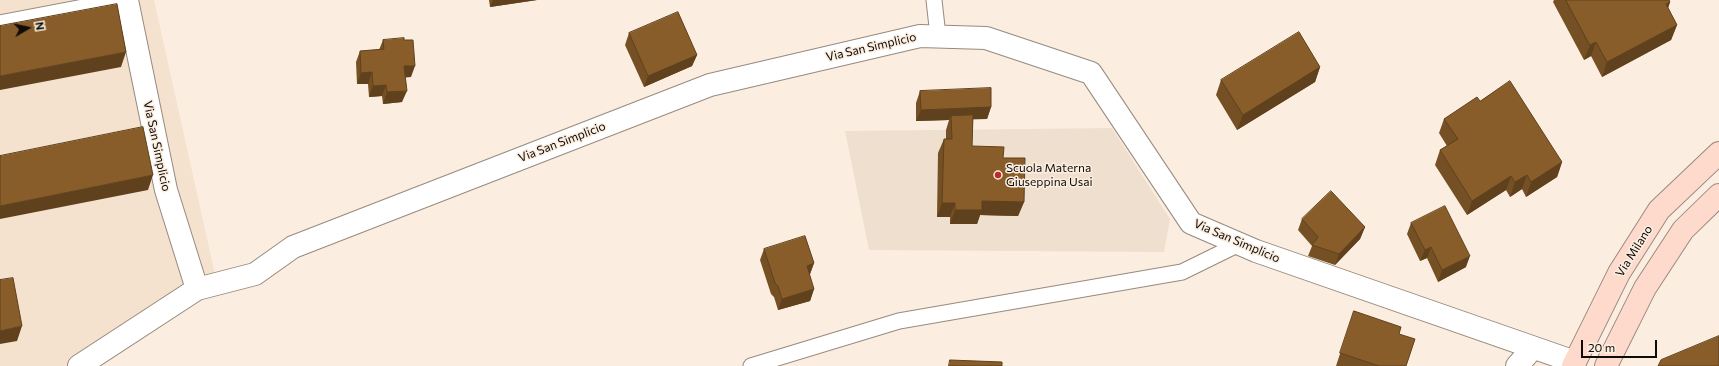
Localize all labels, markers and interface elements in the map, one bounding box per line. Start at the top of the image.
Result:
north arrow [8,8,48,48]
text: N [33,21,47,31]
street label: Via San Simplicio [824,30,918,64]
street label: Via San Simplicio [140,99,174,193]
street label: Via San Simplicio [516,119,608,165]
place label: Scuola Materna Giuseppina Usai [1006,161,1093,189]
marker: Scuola Materna Giuseppina Usai [993,170,1003,180]
street label: Via San Simplicio [1192,216,1282,266]
street label: Via Milano [1613,223,1655,279]
scale bar [1583,332,1659,358]
text: 20 m [1588,340,1615,354]

